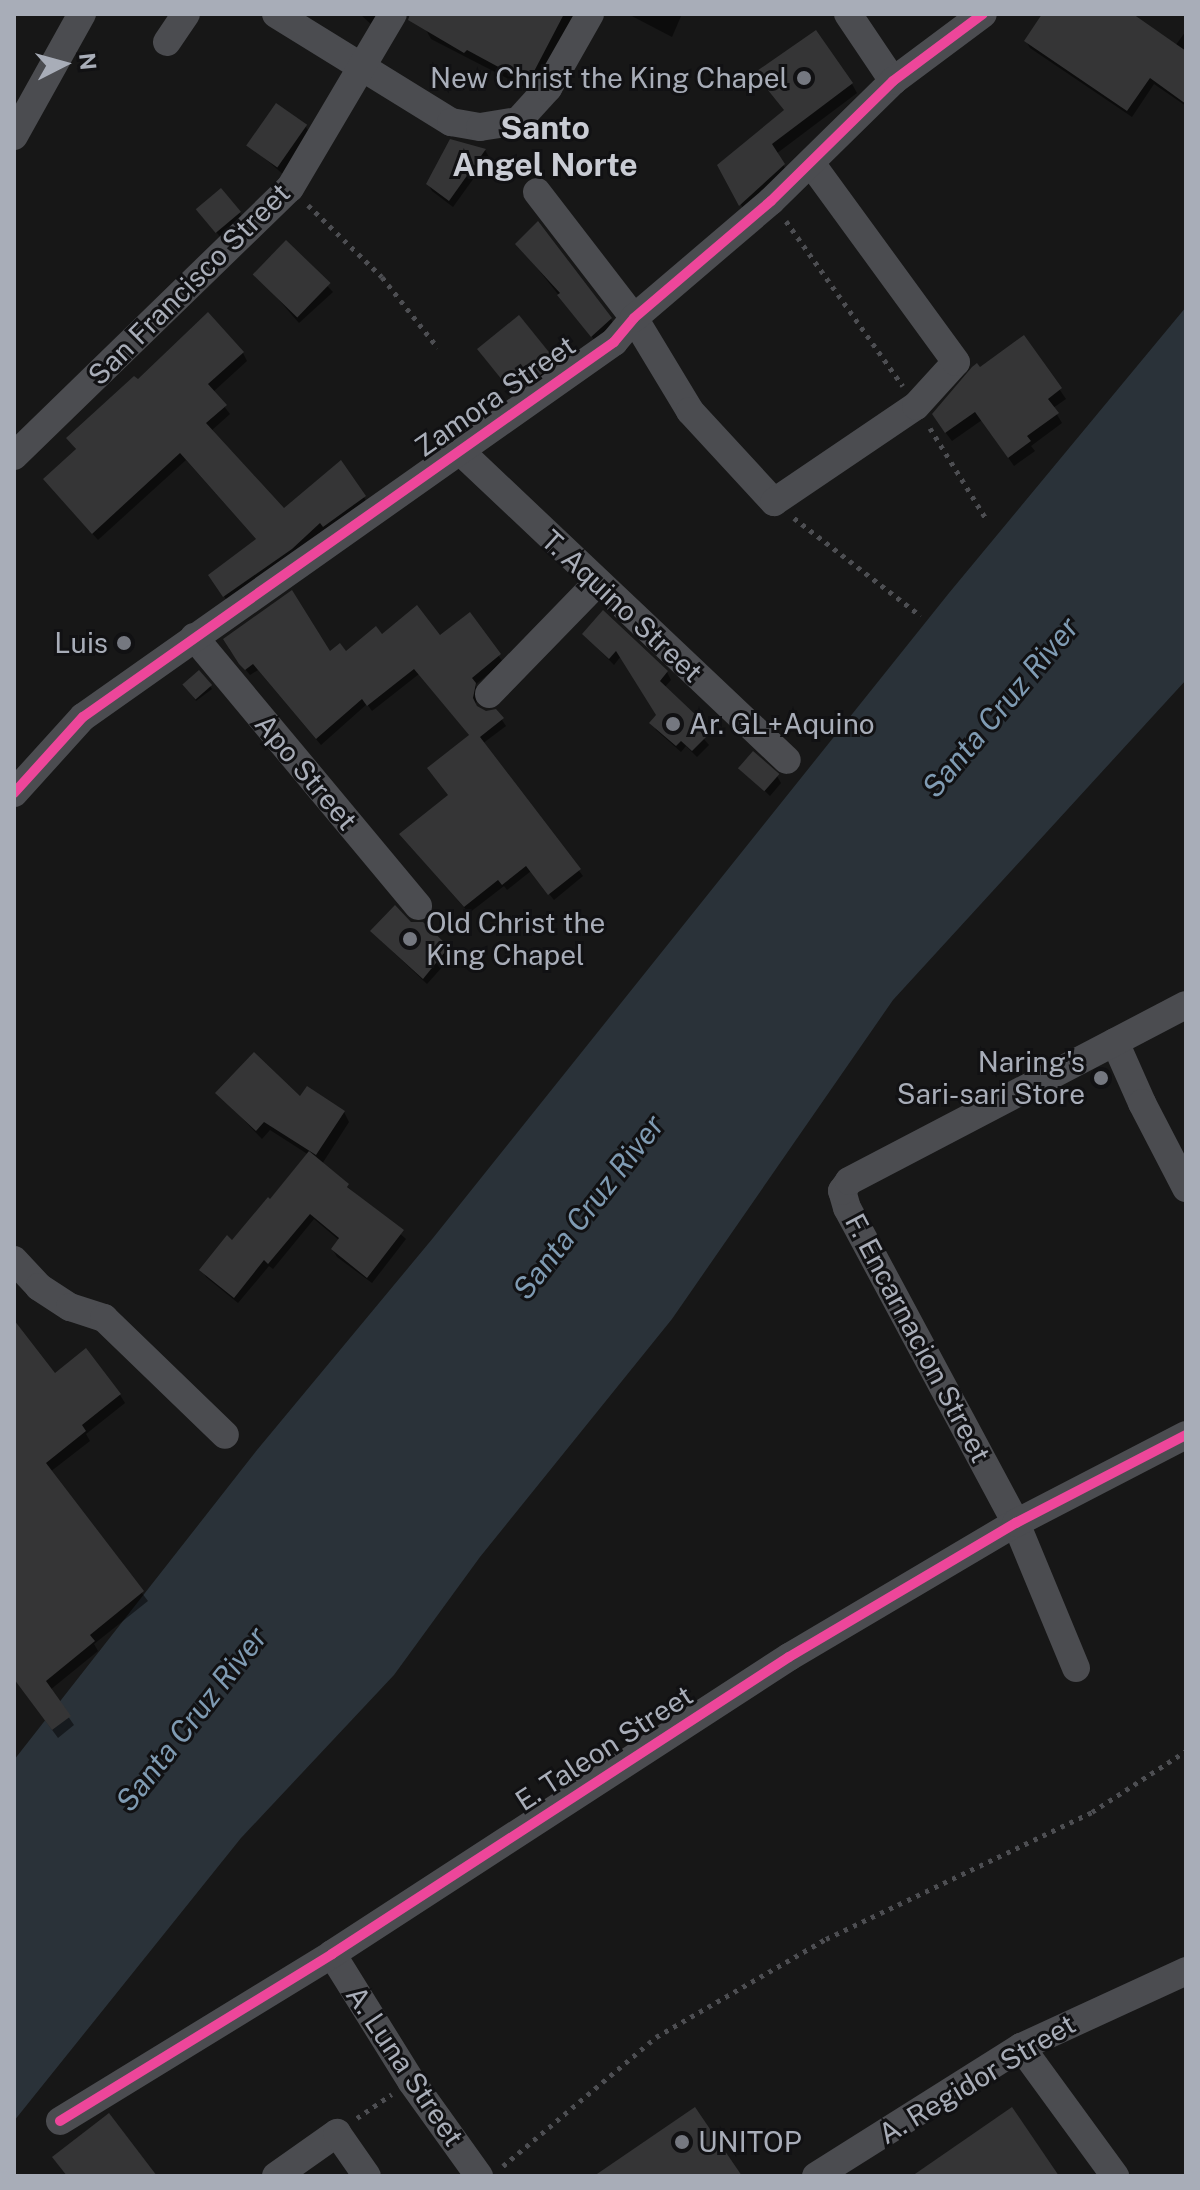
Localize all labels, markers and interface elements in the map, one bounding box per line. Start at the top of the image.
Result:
north arrow [24,24,104,104]
text: N [74,52,102,71]
place label: New Christ the King Chapel [430,61,788,95]
marker: New Christ the King Chapel [795,69,813,87]
district label: Santo Angel Norte [452,110,638,185]
street label: San Francisco Street [81,176,297,392]
street label: Zamora Street [408,328,582,464]
street label: T. Aquino Street [534,523,710,689]
water label: Santa Cruz River [914,610,1086,804]
place label: Luis [54,626,108,660]
marker: Luis [115,634,133,652]
street label: Apo Street [248,707,364,837]
place label: Ar. GL+Aquino [689,707,875,741]
marker: Ar. GL+Aquino [664,715,682,733]
place label: Old Christ the King Chapel [426,906,605,972]
marker: Old Christ the King Chapel [401,930,419,948]
place label: Naring's Sari-sari Store [897,1045,1085,1111]
marker: Naring's Sari-sari Store [1092,1069,1110,1087]
water label: Santa Cruz River [505,1108,671,1306]
street label: F. Encarnacion Street [838,1208,998,1468]
water label: Santa Cruz River [108,1620,274,1818]
street label: E. Taleon Street [509,1678,699,1818]
street label: A. Luna Street [339,1980,471,2152]
street label: A. Regidor Street [872,2007,1082,2151]
place label: UNITOP [698,2125,801,2159]
marker: UNITOP [673,2133,691,2151]

